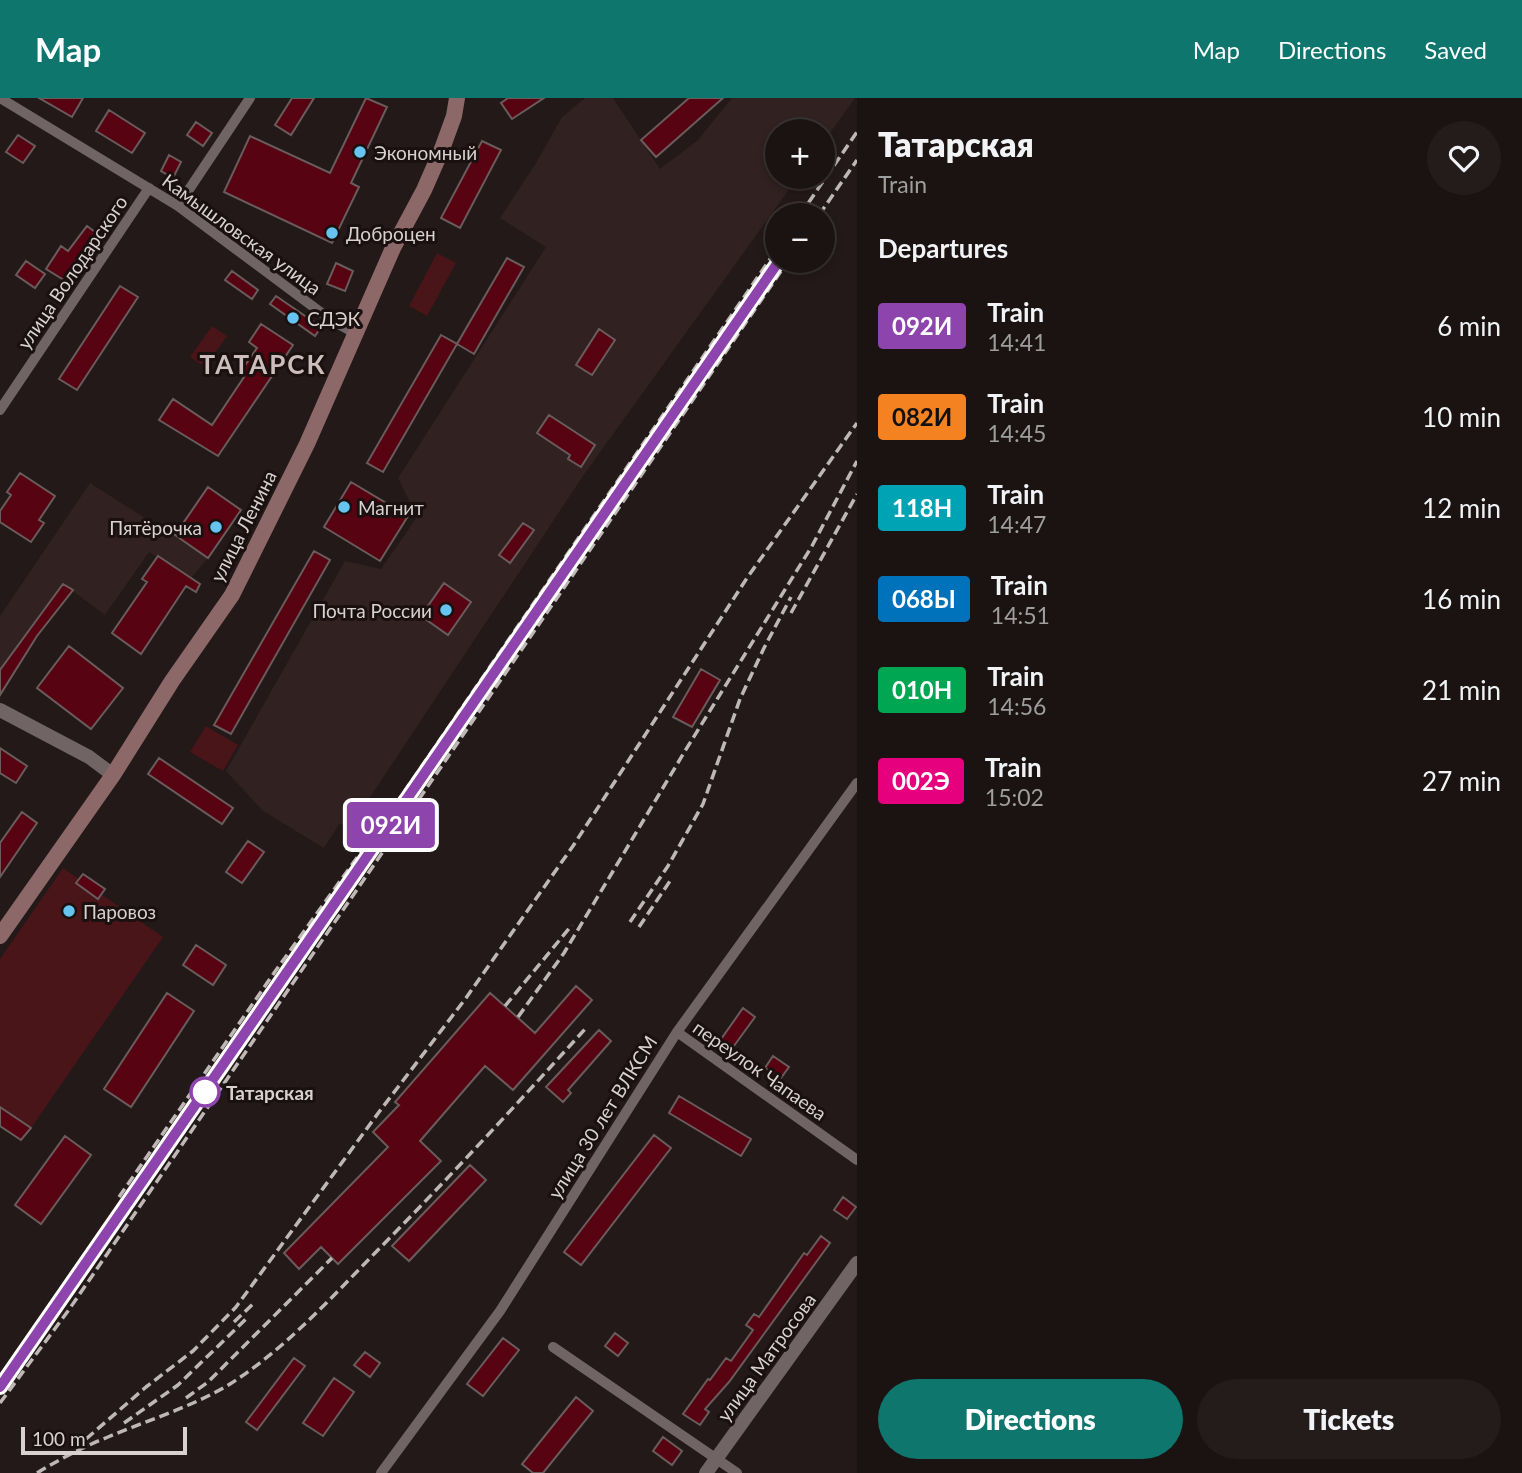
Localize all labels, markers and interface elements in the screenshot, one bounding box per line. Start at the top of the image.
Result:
text: Map [35,29,101,69]
text: Map [1193,35,1240,64]
text: Directions [1278,35,1386,64]
text: Saved [1424,35,1487,64]
map controls [765,119,835,273]
button: + [765,119,835,189]
button: heart [1427,121,1501,195]
text: Татарская [878,124,1034,164]
place label: Экономный [374,141,477,164]
marker: Экономный [352,144,368,160]
street label: Камышловская улица [158,169,326,299]
text: Train [878,170,927,198]
street label: улица Володарского [12,191,132,353]
button: − [765,203,835,273]
place label: Доброцен [346,222,436,245]
marker: Доброцен [324,225,340,241]
text: Departures [878,232,1008,264]
text: Train [987,296,1044,328]
place label: СДЭК [307,307,360,330]
marker: СДЭК [285,310,301,326]
text: 6 min [1437,310,1501,342]
text: 092И [892,311,952,340]
text: 14:41 [987,328,1046,356]
district label: ТАТАРСК [199,348,327,380]
text: Train [987,387,1044,419]
text: 10 min [1422,401,1501,433]
text: 082И [892,402,952,431]
text: 14:45 [987,419,1046,447]
street label: улица Ленина [205,466,281,586]
text: Train [987,478,1044,510]
text: 12 min [1422,492,1501,524]
text: 118Н [892,493,952,522]
place label: Магнит [358,496,424,519]
marker: Магнит [336,499,352,515]
text: 14:47 [987,510,1046,538]
place label: Пятёрочка [109,516,202,539]
marker: Пятёрочка [208,519,224,535]
text: Train [991,569,1048,601]
text: 16 min [1422,583,1501,615]
text: 068Ы [892,584,956,613]
place label: Почта России [312,599,432,622]
text: 14:51 [991,601,1050,629]
marker: Почта России [438,602,454,618]
text: Train [987,660,1044,692]
text: 21 min [1422,674,1501,706]
text: 010Н [892,675,952,704]
text: 14:56 [987,692,1046,720]
text: Train [985,751,1042,783]
text: 27 min [1422,765,1501,797]
text: 002Э [892,766,950,795]
text: 15:02 [985,783,1044,811]
line badge: 092И [342,802,440,848]
text: 092И [361,810,421,839]
place label: Паровоз [83,900,156,923]
marker: Паровоз [61,903,77,919]
street label: переулок Чапаева [689,1015,831,1125]
street label: улица 30 лет ВЛКСМ [543,1031,661,1203]
marker: Татарская [190,1077,220,1107]
place label: Татарская [226,1081,314,1104]
street label: улица Матросова [712,1288,820,1426]
button: Directions [878,1379,1183,1459]
button: Tickets [1197,1379,1501,1459]
scale bar [21,1424,187,1456]
text: 100 m [32,1427,86,1450]

